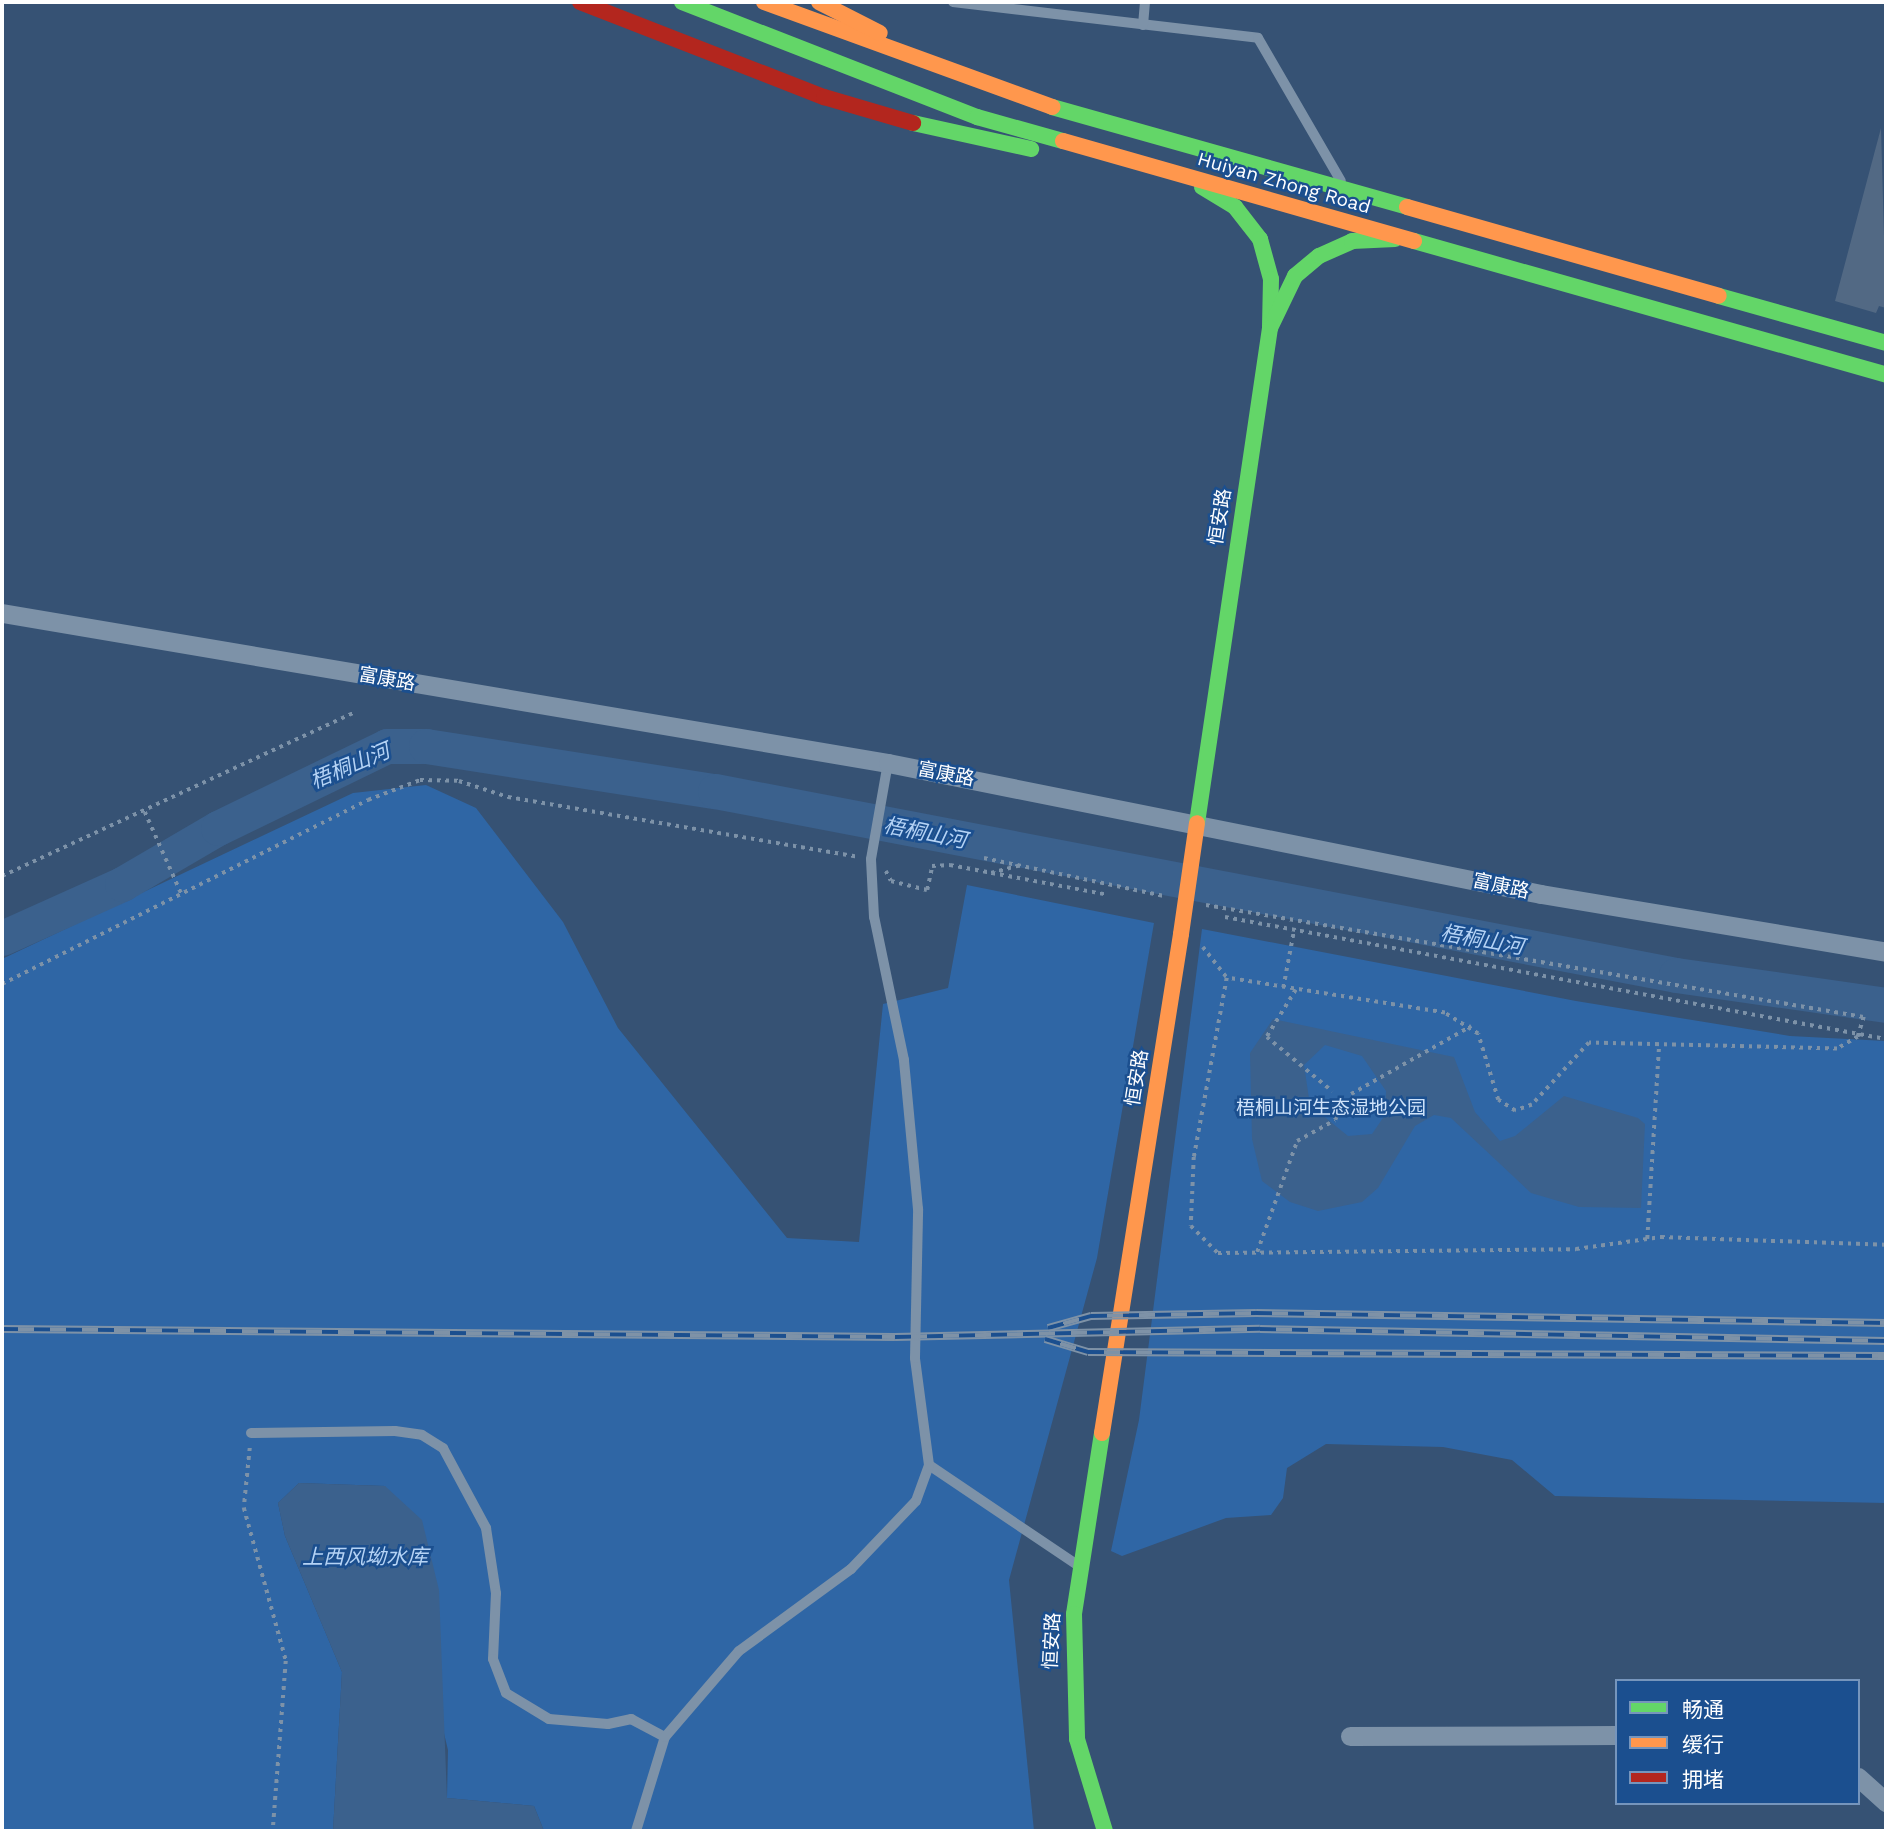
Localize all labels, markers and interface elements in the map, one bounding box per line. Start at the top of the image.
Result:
street label: Huiyan Zhong Road [1195,147,1373,219]
street label: 恒安路 [1204,487,1236,547]
street label: 富康路 [357,663,417,695]
water label: 梧桐山河 [306,738,394,794]
street label: 富康路 [916,757,976,791]
water label: 梧桐山河 [881,813,969,853]
street label: 富康路 [1471,869,1531,903]
water label: 梧桐山河 [1438,920,1526,960]
street label: 恒安路 [1121,1048,1153,1108]
park label: 梧桐山河生态湿地公园 [1236,1097,1426,1119]
water label: 上西风坳水库 [302,1544,428,1570]
street label: 恒安路 [1039,1612,1065,1670]
legend [1615,1679,1860,1805]
text: 畅通 [1682,1697,1724,1722]
text: 缓行 [1682,1732,1724,1757]
text: 拥堵 [1682,1767,1724,1792]

